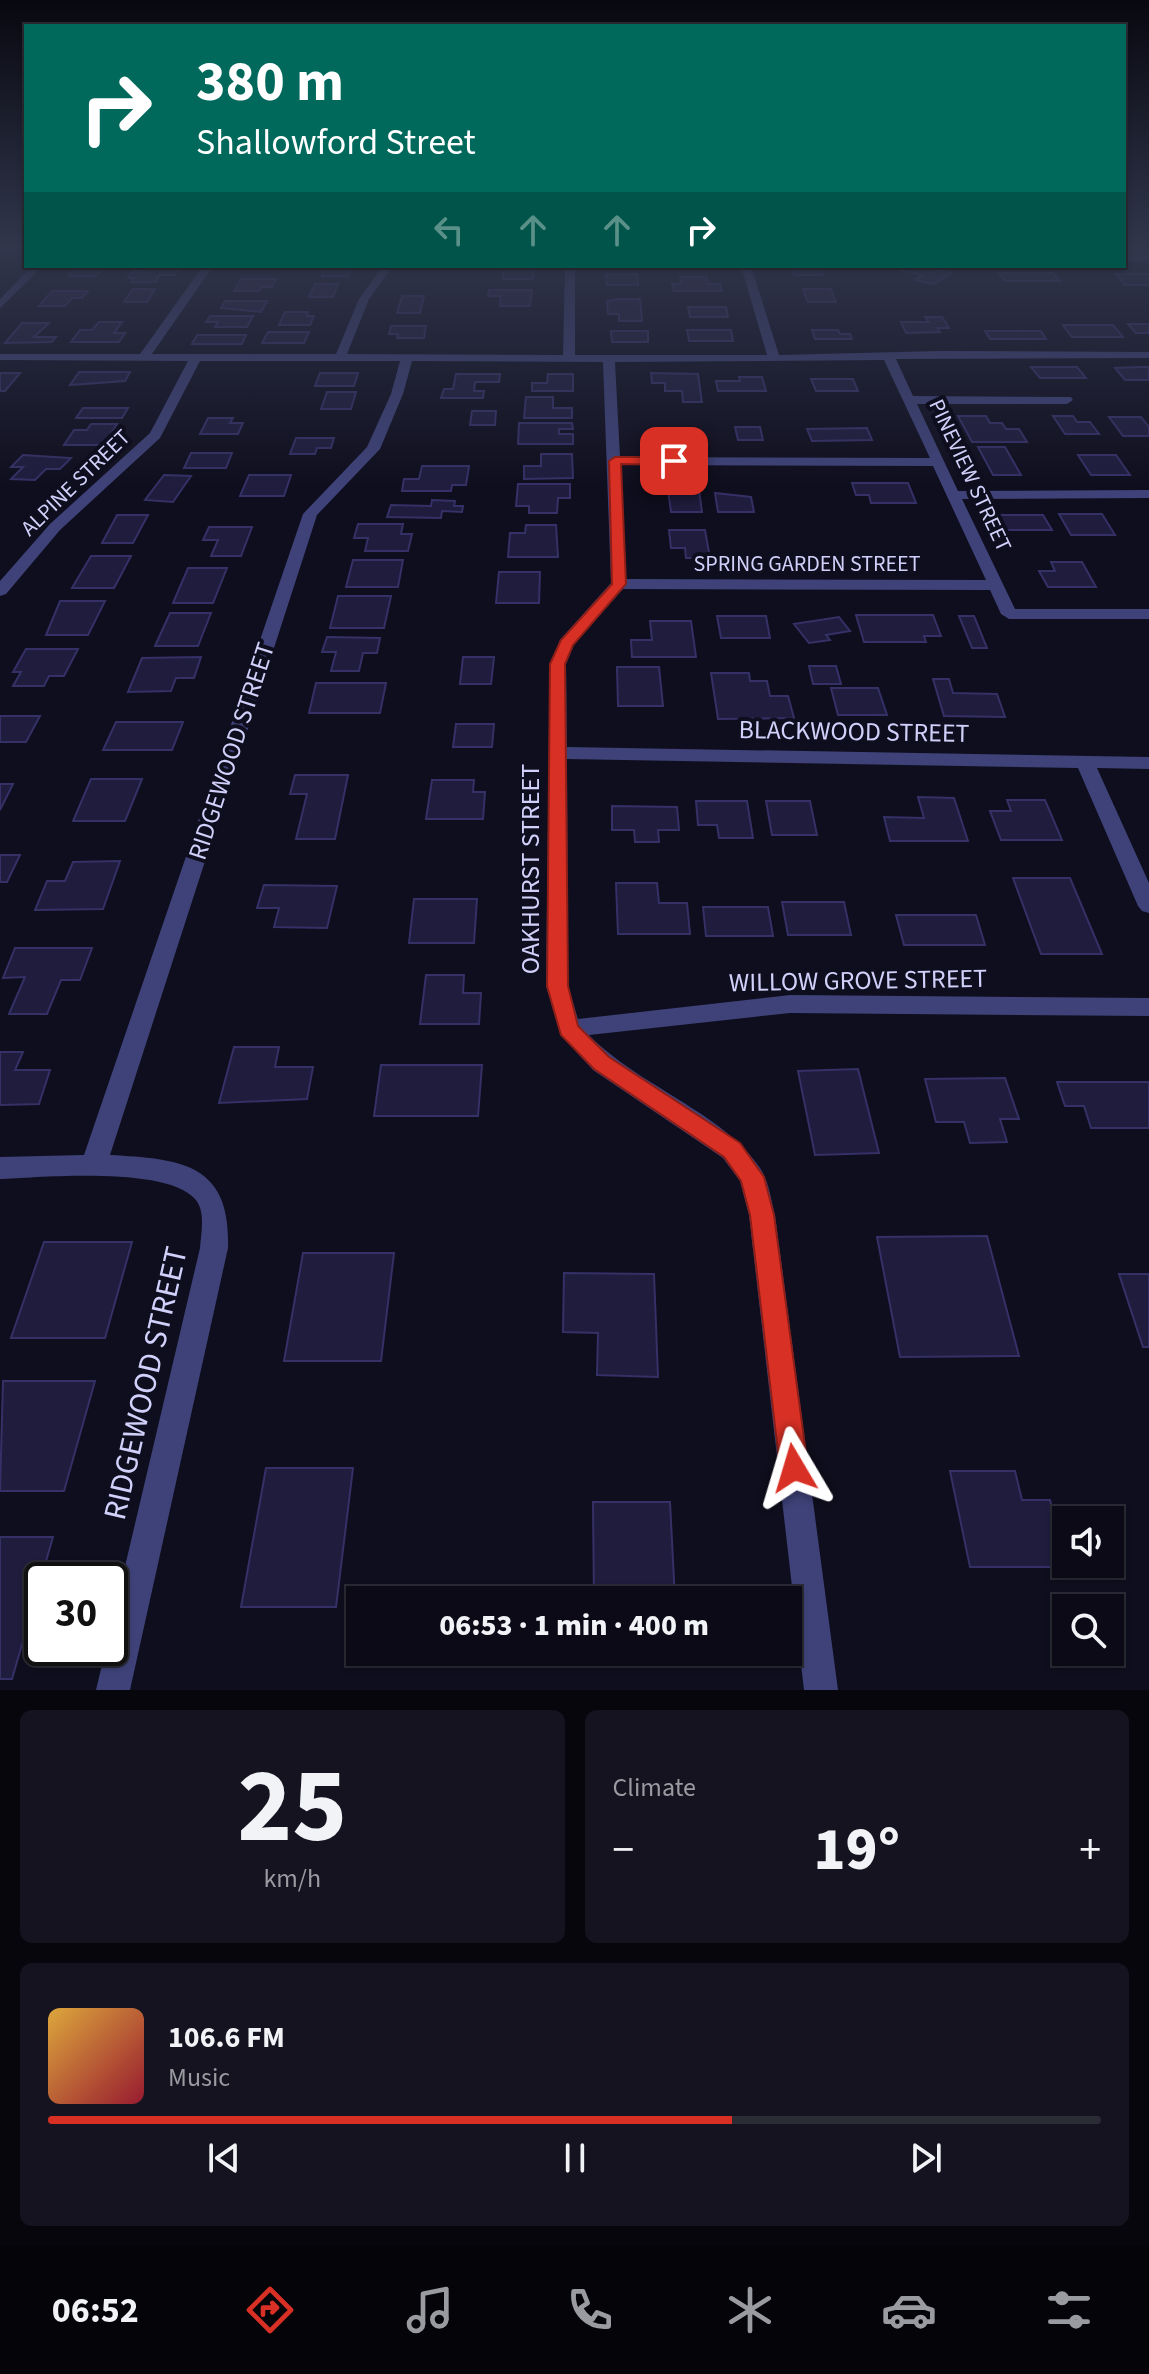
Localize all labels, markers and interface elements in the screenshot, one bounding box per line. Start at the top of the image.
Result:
text: 380 m [196,43,344,122]
icon: right [64,56,168,160]
text: Shallowford Street [196,117,476,168]
icon: left [427,208,471,252]
icon: ahead [511,208,555,252]
icon: ahead [595,208,639,252]
icon: right [679,208,723,252]
street label: PINEVIEW STREET [921,394,1020,557]
street label: ALPINE STREET [14,422,138,543]
pin [640,427,708,495]
icon: arrive [652,439,696,483]
street label: SPRING GARDEN STREET [693,548,921,580]
street label: RIDGEWOOD STREET [179,638,284,865]
street label: BLACKWOOD STREET [738,711,970,752]
street label: OAKHURST STREET [512,764,549,974]
street label: WILLOW GROVE STREET [729,960,987,1001]
street label: RIDGEWOOD STREET [92,1242,200,1524]
position arrow [752,1426,836,1510]
map controls [1052,1506,1124,1666]
button: sound [1052,1506,1124,1578]
speed limit sign: 30 [24,1562,128,1666]
button: search [1052,1594,1124,1666]
text: 06:53 · 1 min · 400 m [439,1604,709,1647]
text: 25 [237,1734,347,1882]
text: Climate [613,1769,696,1806]
text: 19° [814,1808,900,1893]
text: − [613,1819,634,1882]
text: + [1079,1819,1101,1882]
text: km/h [263,1860,321,1897]
text: 106.6 FM [168,2016,285,2059]
text: Music [168,2059,230,2096]
icon: previous [202,2136,246,2180]
icon: pause [553,2136,597,2180]
icon: next [904,2136,948,2180]
icon: directions [242,2282,298,2338]
icon: music [402,2282,458,2338]
icon: phone [562,2282,618,2338]
icon: climate [722,2282,778,2338]
icon: car [881,2282,937,2338]
icon: filters [1041,2282,1097,2338]
text: 06:52 [52,2285,139,2336]

